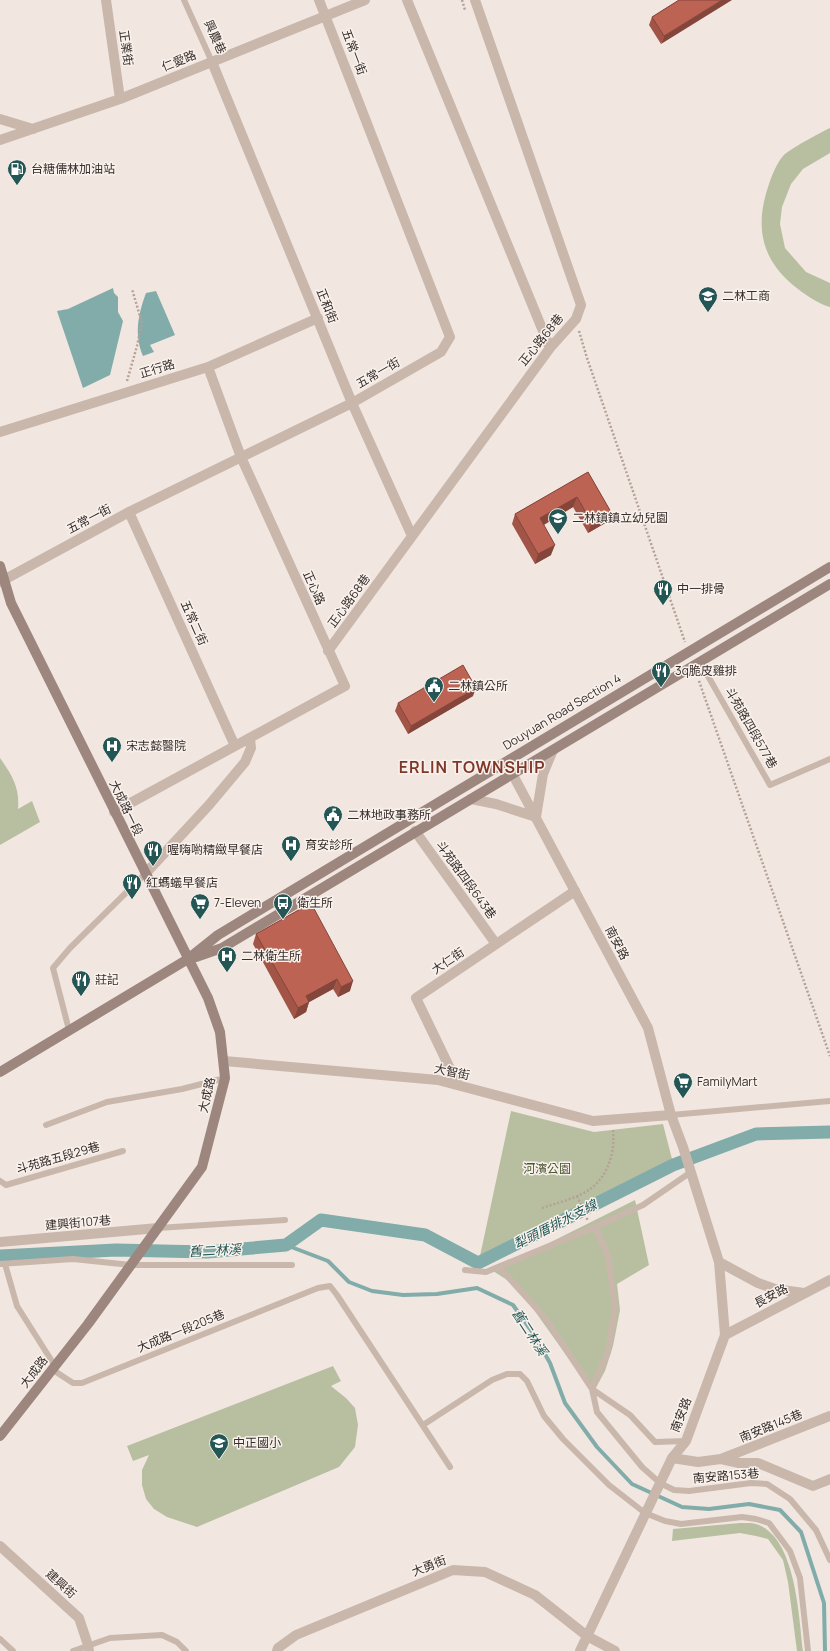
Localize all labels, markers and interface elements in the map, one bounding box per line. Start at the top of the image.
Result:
street label: 興農巷 [200,17,231,57]
street label: 五常一街 [338,26,371,77]
street label: 正業街 [116,29,137,67]
street label: 仁愛路 [159,46,199,75]
fuel station icon: 台糖儒林加油站 [6,158,28,186]
place label: 台糖儒林加油站 [31,160,115,177]
school or university icon: 二林工商 [697,285,719,313]
street label: 正和街 [313,286,342,326]
place label: 二林工商 [722,287,770,304]
street label: 正心路68巷 [514,310,567,369]
street label: 五常一街 [353,353,403,392]
street label: 正行路 [137,355,177,382]
street label: 五常一街 [64,500,114,537]
school or university icon: 二林鎮鎮立幼兒園 [547,507,569,535]
place label: 二林鎮鎮立幼兒園 [572,509,668,526]
street label: 正心路 [299,568,330,608]
street label: 正心路68巷 [323,570,374,631]
restaurant icon: 中一排骨 [652,578,674,606]
place label: 中一排骨 [677,580,725,597]
street label: 五常二街 [177,597,212,648]
restaurant icon: 3q脆皮雞排 [650,660,672,688]
place label: 3q脆皮雞排 [675,662,737,679]
street label: Douyuan Road Section 4 [499,669,624,754]
public building icon: 二林鎮公所 [423,675,445,703]
place label: 二林鎮公所 [448,677,508,694]
street label: 斗苑路四段577巷 [721,684,782,772]
hospital icon: 宋志懿醫院 [101,735,123,763]
place label: 宋志懿醫院 [126,737,186,754]
district label: ERLIN TOWNSHIP [399,756,545,778]
street label: 大成路一段 [106,777,147,838]
public building icon: 二林地政事務所 [322,804,344,832]
place label: 二林地政事務所 [347,806,431,823]
hospital icon: 育安診所 [280,834,302,862]
place label: 育安診所 [305,836,353,853]
street label: 斗苑路四段643巷 [432,837,501,922]
restaurant icon: 喔嗨喲精緻早餐店 [142,839,164,867]
place label: 喔嗨喲精緻早餐店 [167,841,263,858]
restaurant icon: 紅螞蟻早餐店 [121,872,143,900]
place label: 紅螞蟻早餐店 [146,874,218,891]
supermarket icon: 7-Eleven [189,892,211,920]
bus stop icon: 衛生所 [272,892,294,920]
place label: 7-Eleven [214,894,261,911]
place label: 衛生所 [297,894,333,911]
street label: 南安路 [601,923,633,963]
street label: 大仁街 [428,943,467,978]
hospital icon: 二林衛生所 [216,945,238,973]
place label: 二林衛生所 [241,947,301,964]
restaurant icon: 莊記 [70,969,92,997]
place label: 莊記 [95,971,119,988]
street label: 大智街 [433,1059,471,1084]
supermarket icon: FamilyMart [672,1071,694,1099]
place label: FamilyMart [697,1073,758,1090]
street label: 大成路 [194,1075,219,1114]
street label: 斗苑路五段29巷 [14,1137,102,1178]
park label: 河濱公園 [523,1160,571,1177]
water label: 犁頭厝排水支線 [510,1194,601,1253]
street label: 建興街107巷 [44,1211,112,1234]
water label: 舊二林溪 [189,1240,243,1260]
street label: 長安路 [751,1280,791,1312]
street label: 大成路一段205巷 [134,1305,227,1356]
water label: 舊二林溪 [508,1305,553,1360]
street label: 大成路 [16,1352,51,1391]
street label: 南安路 [666,1395,695,1435]
street label: 南安路145巷 [737,1405,805,1446]
school or university icon: 中正國小 [208,1432,230,1460]
place label: 中正國小 [233,1434,281,1451]
street label: 南安路153巷 [692,1464,760,1487]
street label: 大勇街 [409,1551,449,1580]
street label: 建興街 [42,1565,80,1602]

